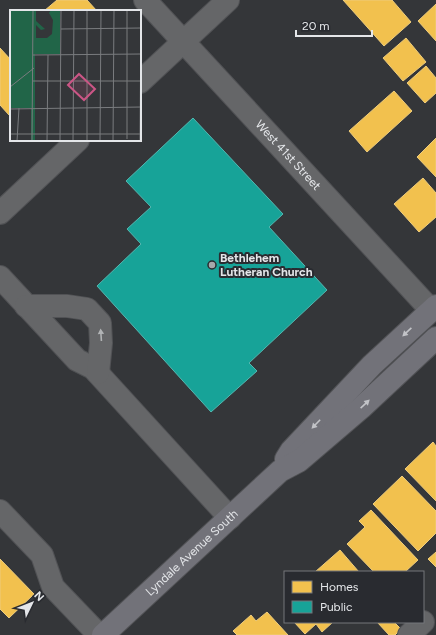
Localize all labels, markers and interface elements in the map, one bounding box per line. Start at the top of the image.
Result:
inset map [10,10,141,141]
scale bar [296,12,372,38]
text: 20 m [302,19,330,33]
street label: West 41st Street [252,117,324,193]
place label: Bethlehem Lutheran Church [220,251,313,279]
marker: Bethlehem Lutheran Church [207,260,217,270]
one-way arrow [402,328,412,337]
one-way arrow [97,329,104,341]
one-way arrow [360,399,370,409]
one-way arrow [311,419,320,429]
street label: Lyndale Avenue South [143,506,241,599]
legend [284,571,424,623]
text: Homes [320,580,359,594]
north arrow [12,583,52,623]
text: N [31,589,47,604]
text: Public [320,600,353,614]

